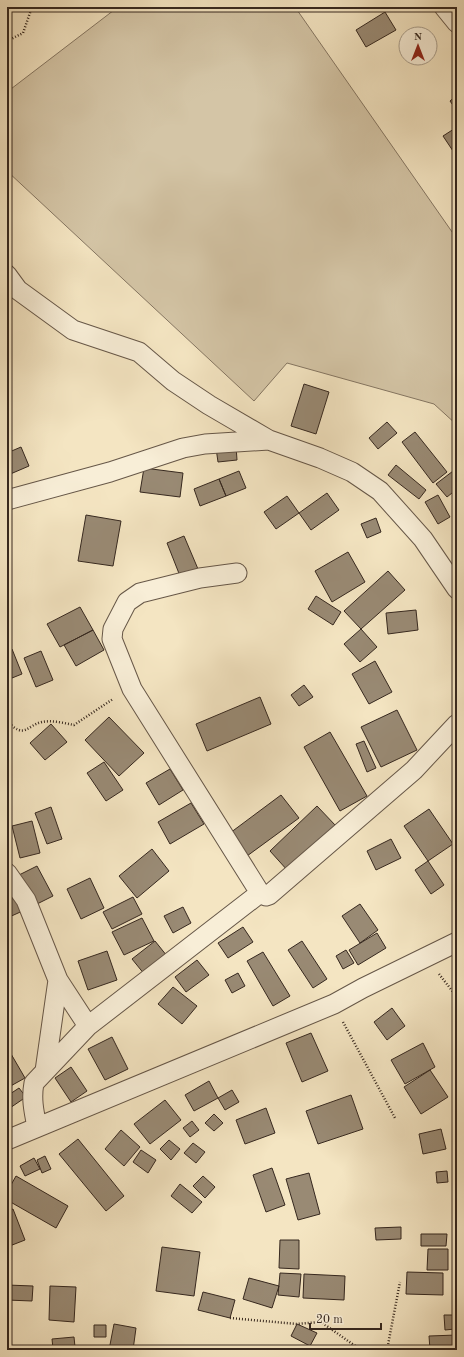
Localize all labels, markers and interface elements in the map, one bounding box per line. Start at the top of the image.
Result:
north arrow [398,26,438,66]
text: N [414,32,423,43]
scale bar [310,1305,381,1331]
text: 20 m [316,1314,343,1326]

